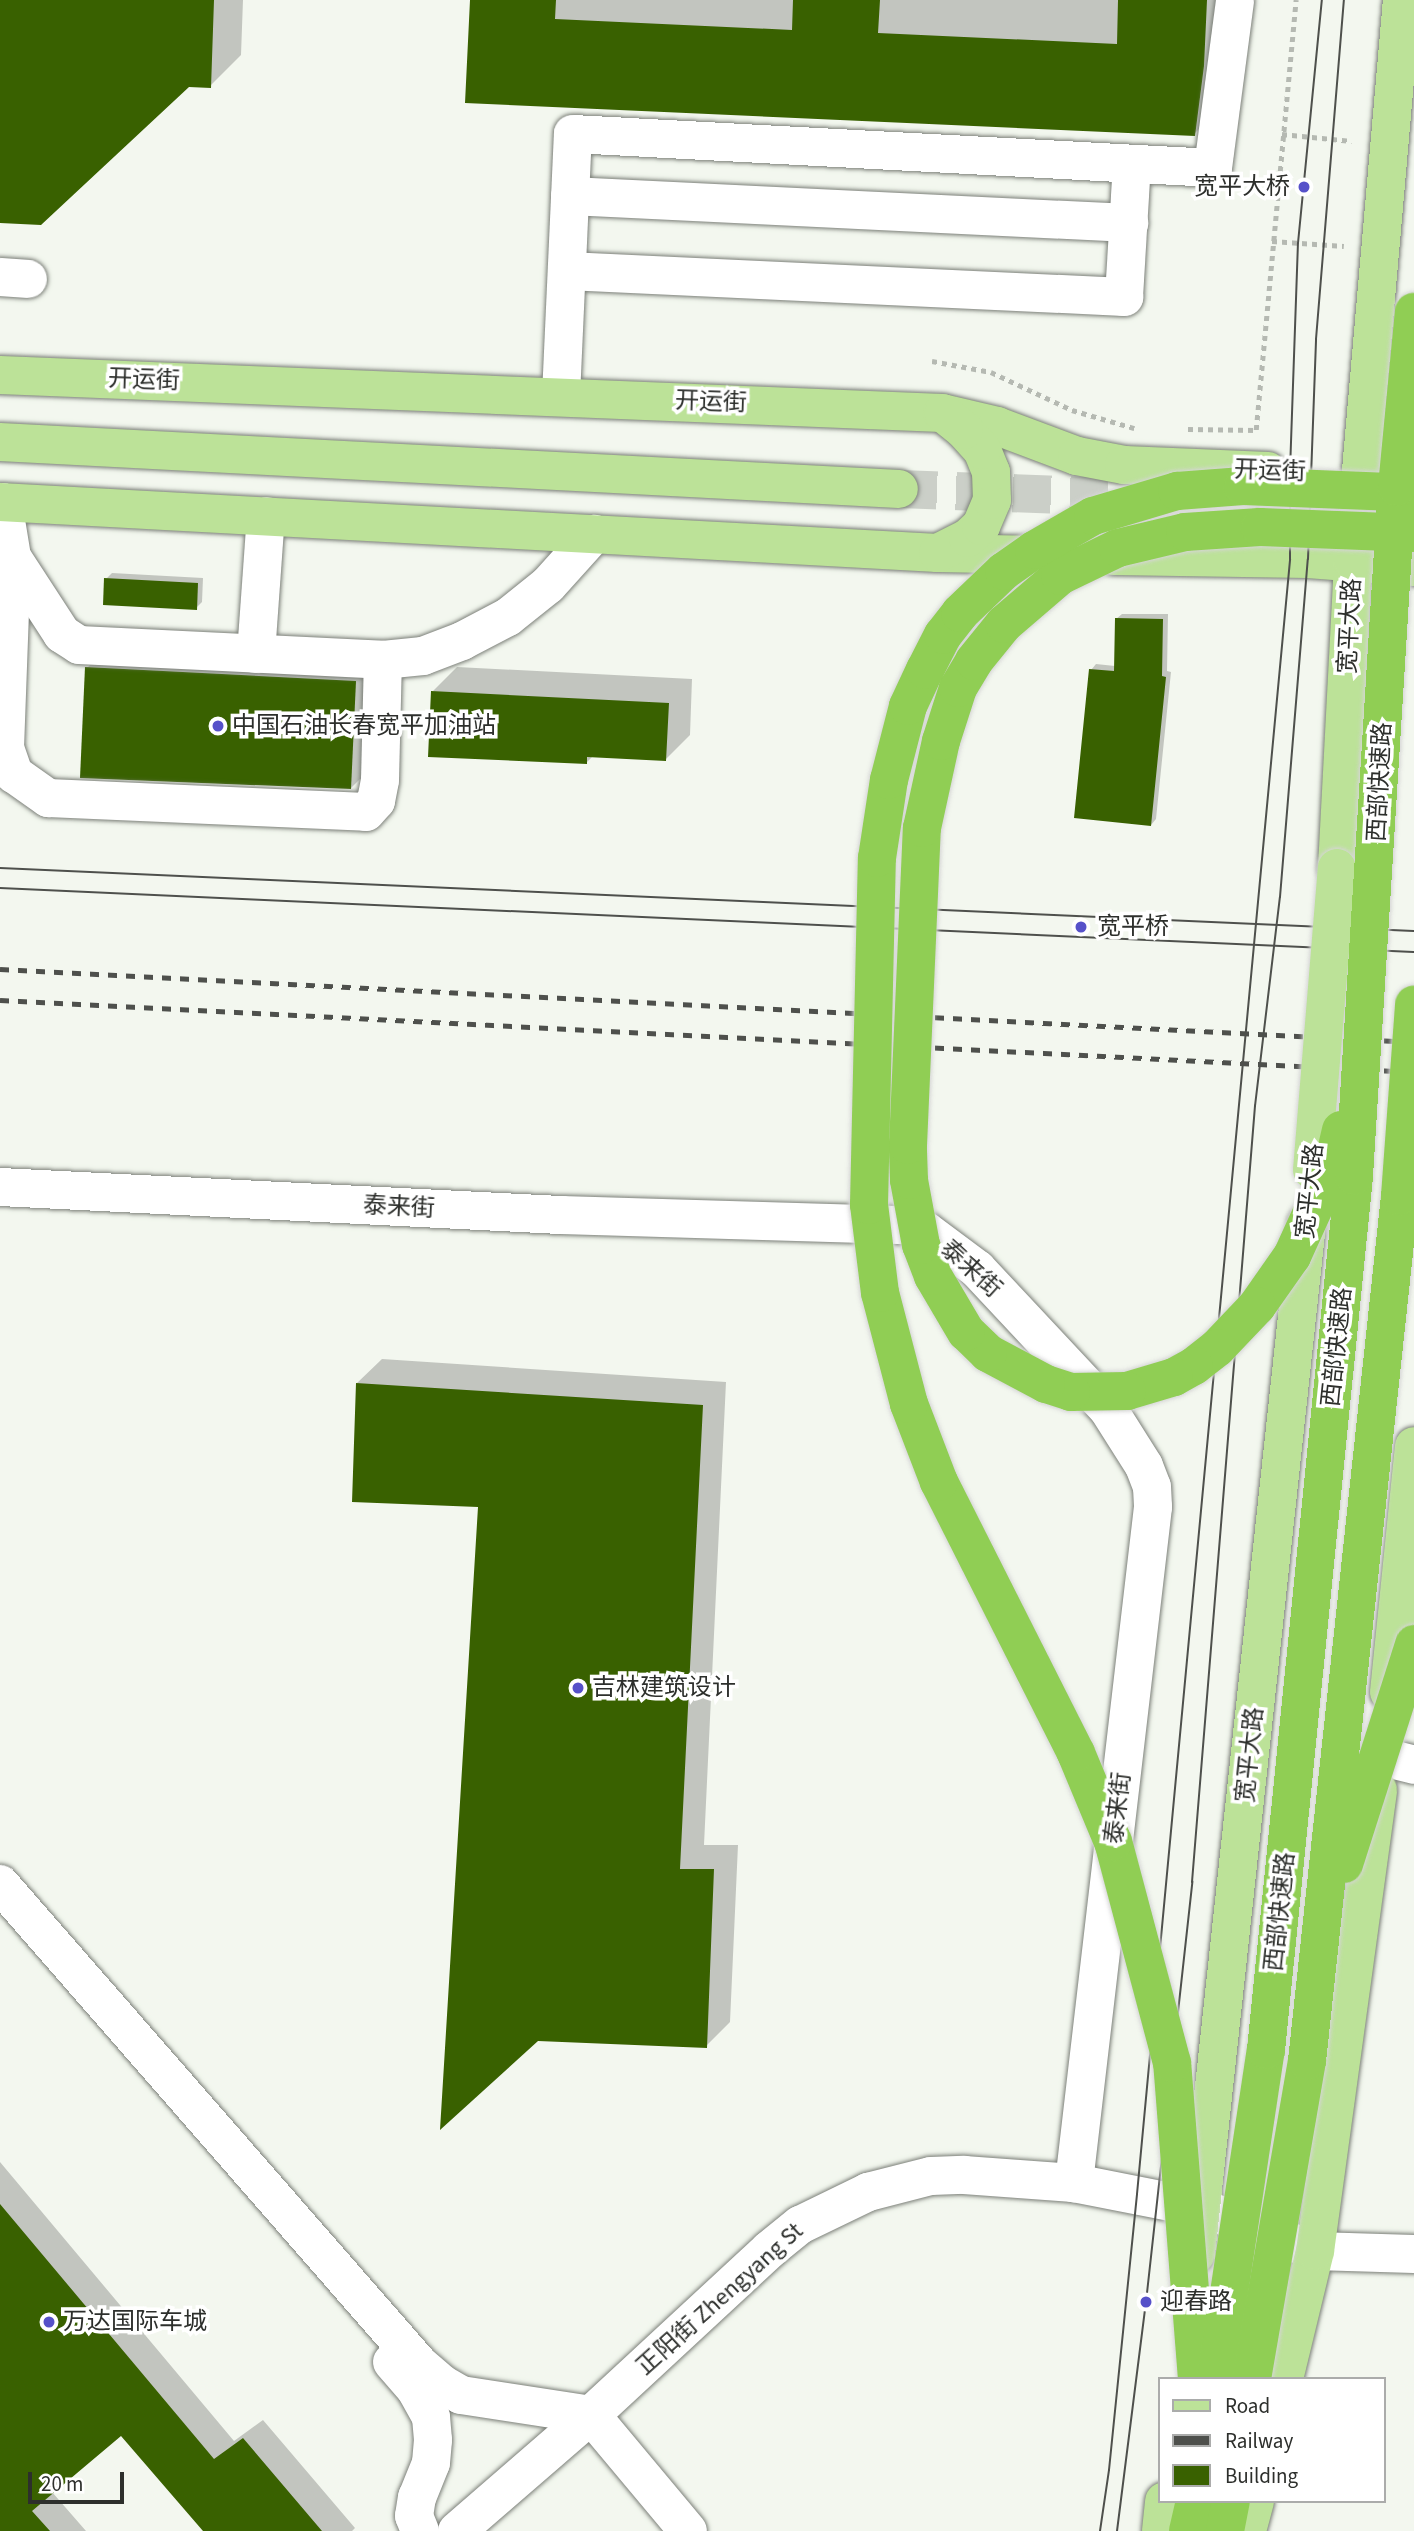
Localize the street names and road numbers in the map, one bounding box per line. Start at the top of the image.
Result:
street label: 开运街 [108,364,180,396]
street label: 开运街 [675,386,747,418]
street label: 开运街 [1234,455,1306,487]
street label: 宽平大路 [1333,577,1367,675]
street label: 西部快速路 [1362,721,1398,843]
street label: 宽平大路 [1291,1142,1329,1240]
street label: 泰来街 [362,1191,436,1223]
street label: 泰来街 [935,1234,1007,1304]
street label: 西部快速路 [1316,1286,1358,1408]
street label: 宽平大路 [1231,1706,1269,1804]
street label: 泰来街 [1099,1771,1137,1845]
street label: 西部快速路 [1259,1851,1301,1973]
street label: 正阳街 Zhengyang St [631,2217,809,2381]

